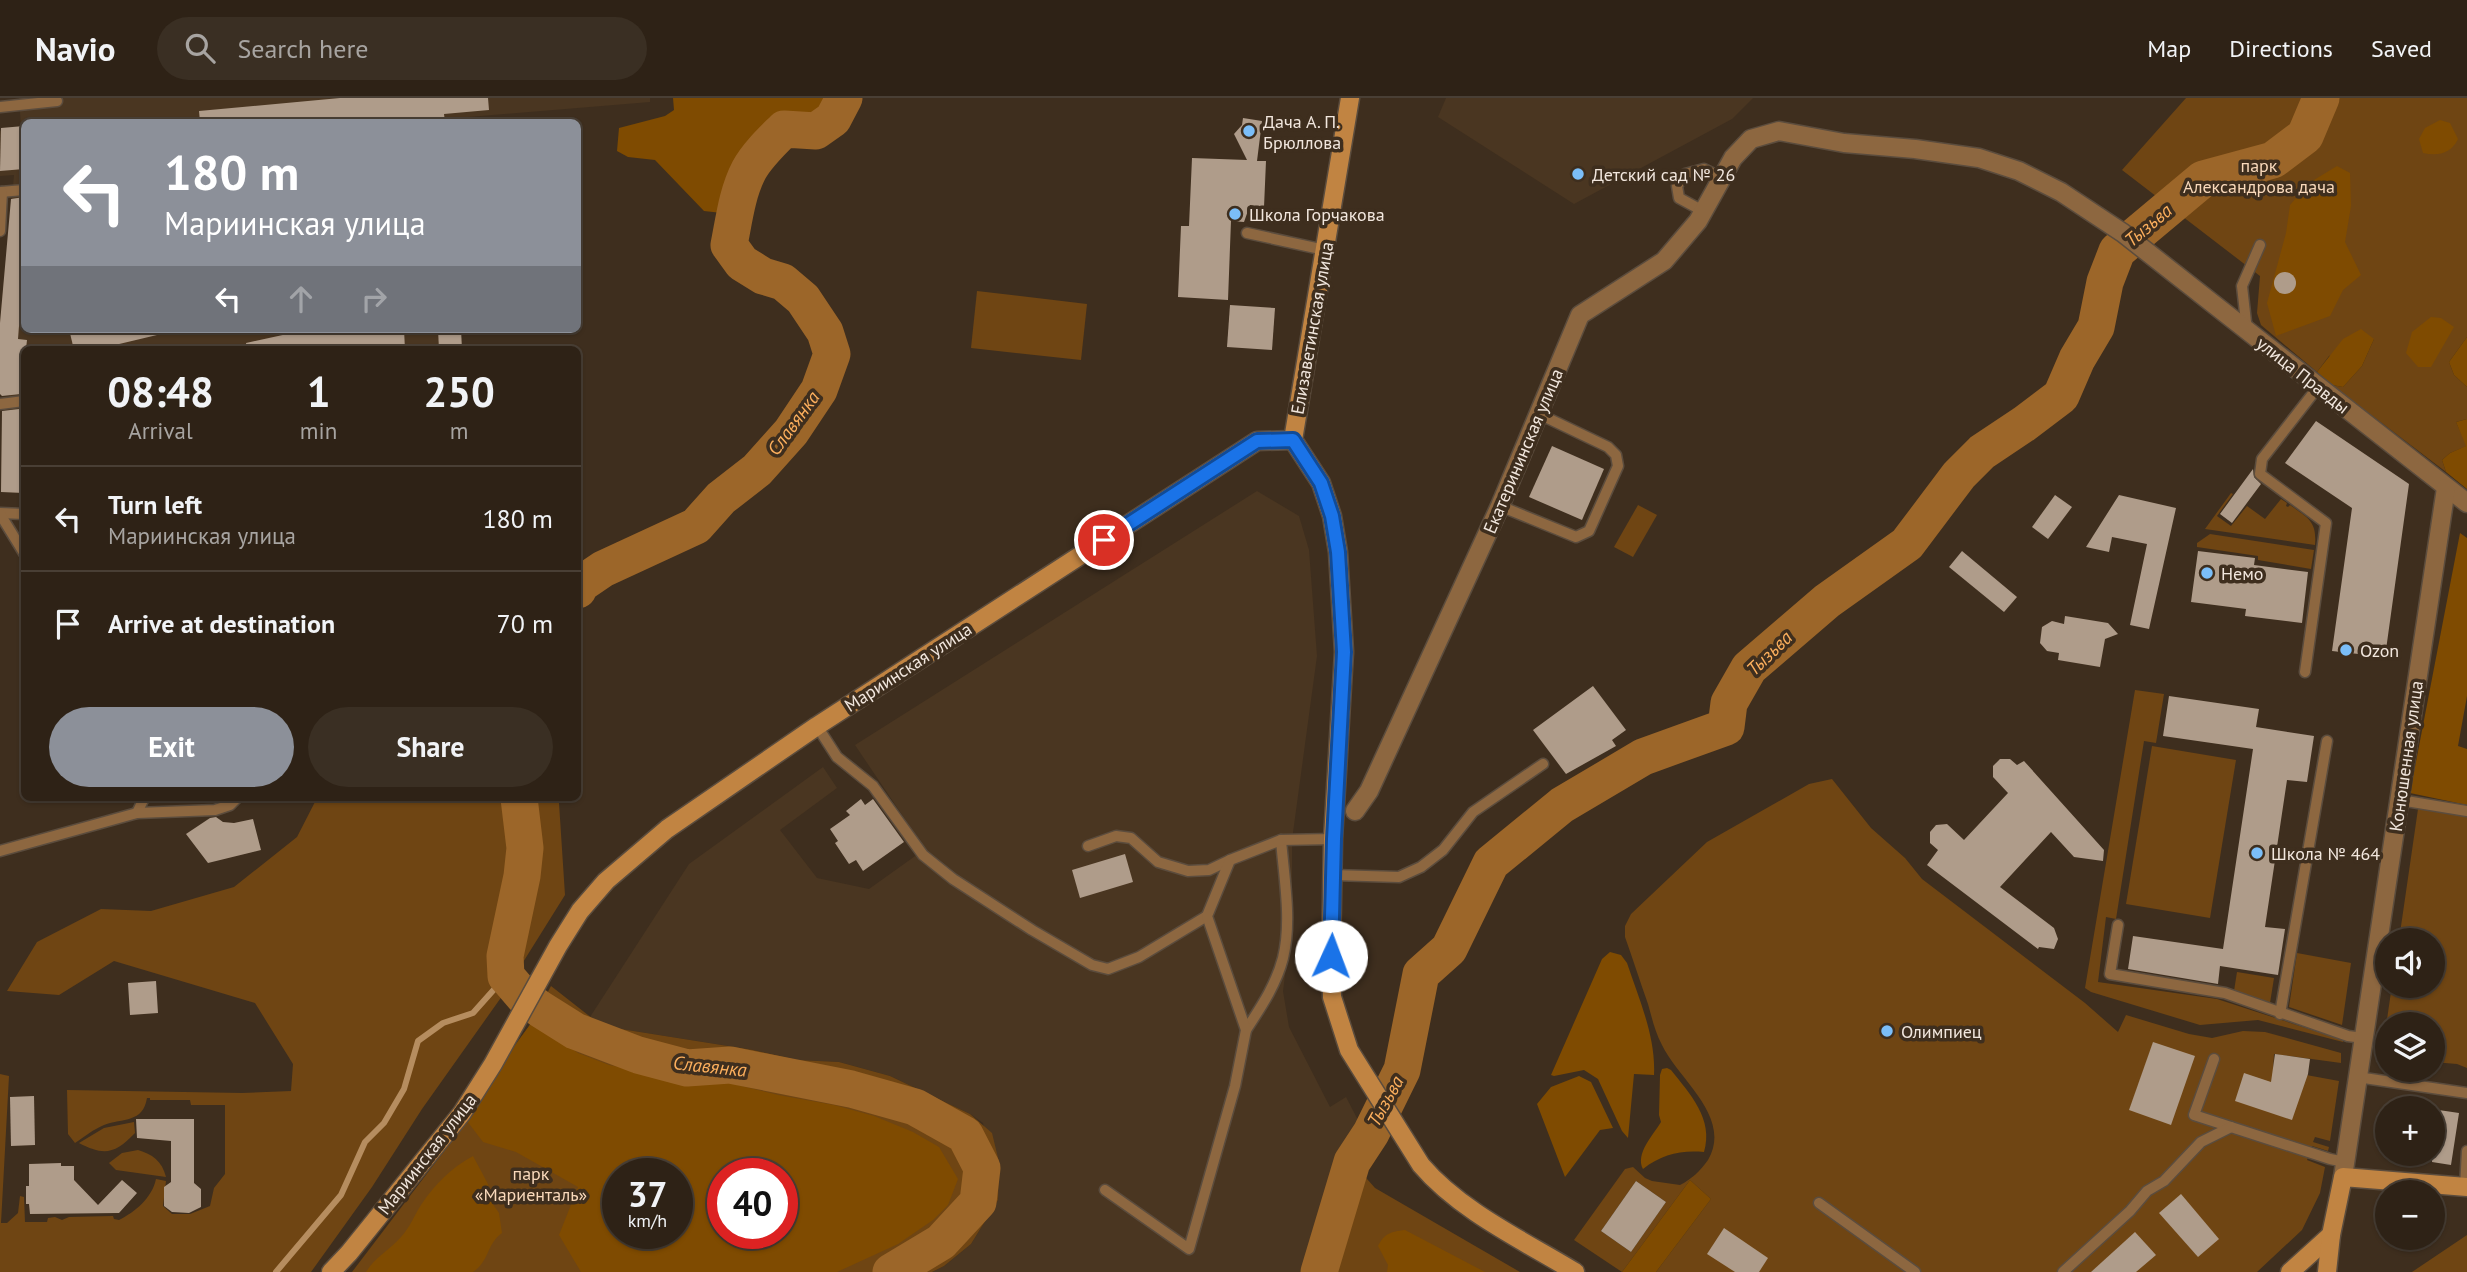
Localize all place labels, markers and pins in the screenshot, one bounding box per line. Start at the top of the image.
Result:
place label: Дача А. П. Брюллова [1263,110,1341,154]
marker: Дача А. П. Брюллова [1241,123,1257,139]
place label: Детский сад № 26 [1592,163,1735,186]
marker: Детский сад № 26 [1570,166,1586,182]
place label: Школа Горчакова [1249,203,1385,226]
marker: Школа Горчакова [1227,206,1243,222]
pin [1074,510,1134,570]
place label: Немо [2221,562,2264,585]
marker: Немо [2199,565,2215,581]
place label: Ozon [2360,639,2399,662]
marker: Ozon [2338,642,2354,658]
place label: Школа № 464 [2271,842,2380,865]
marker: Школа № 464 [2249,845,2265,861]
place label: Олимпиец [1901,1020,1982,1043]
marker: Олимпиец [1879,1023,1895,1039]

